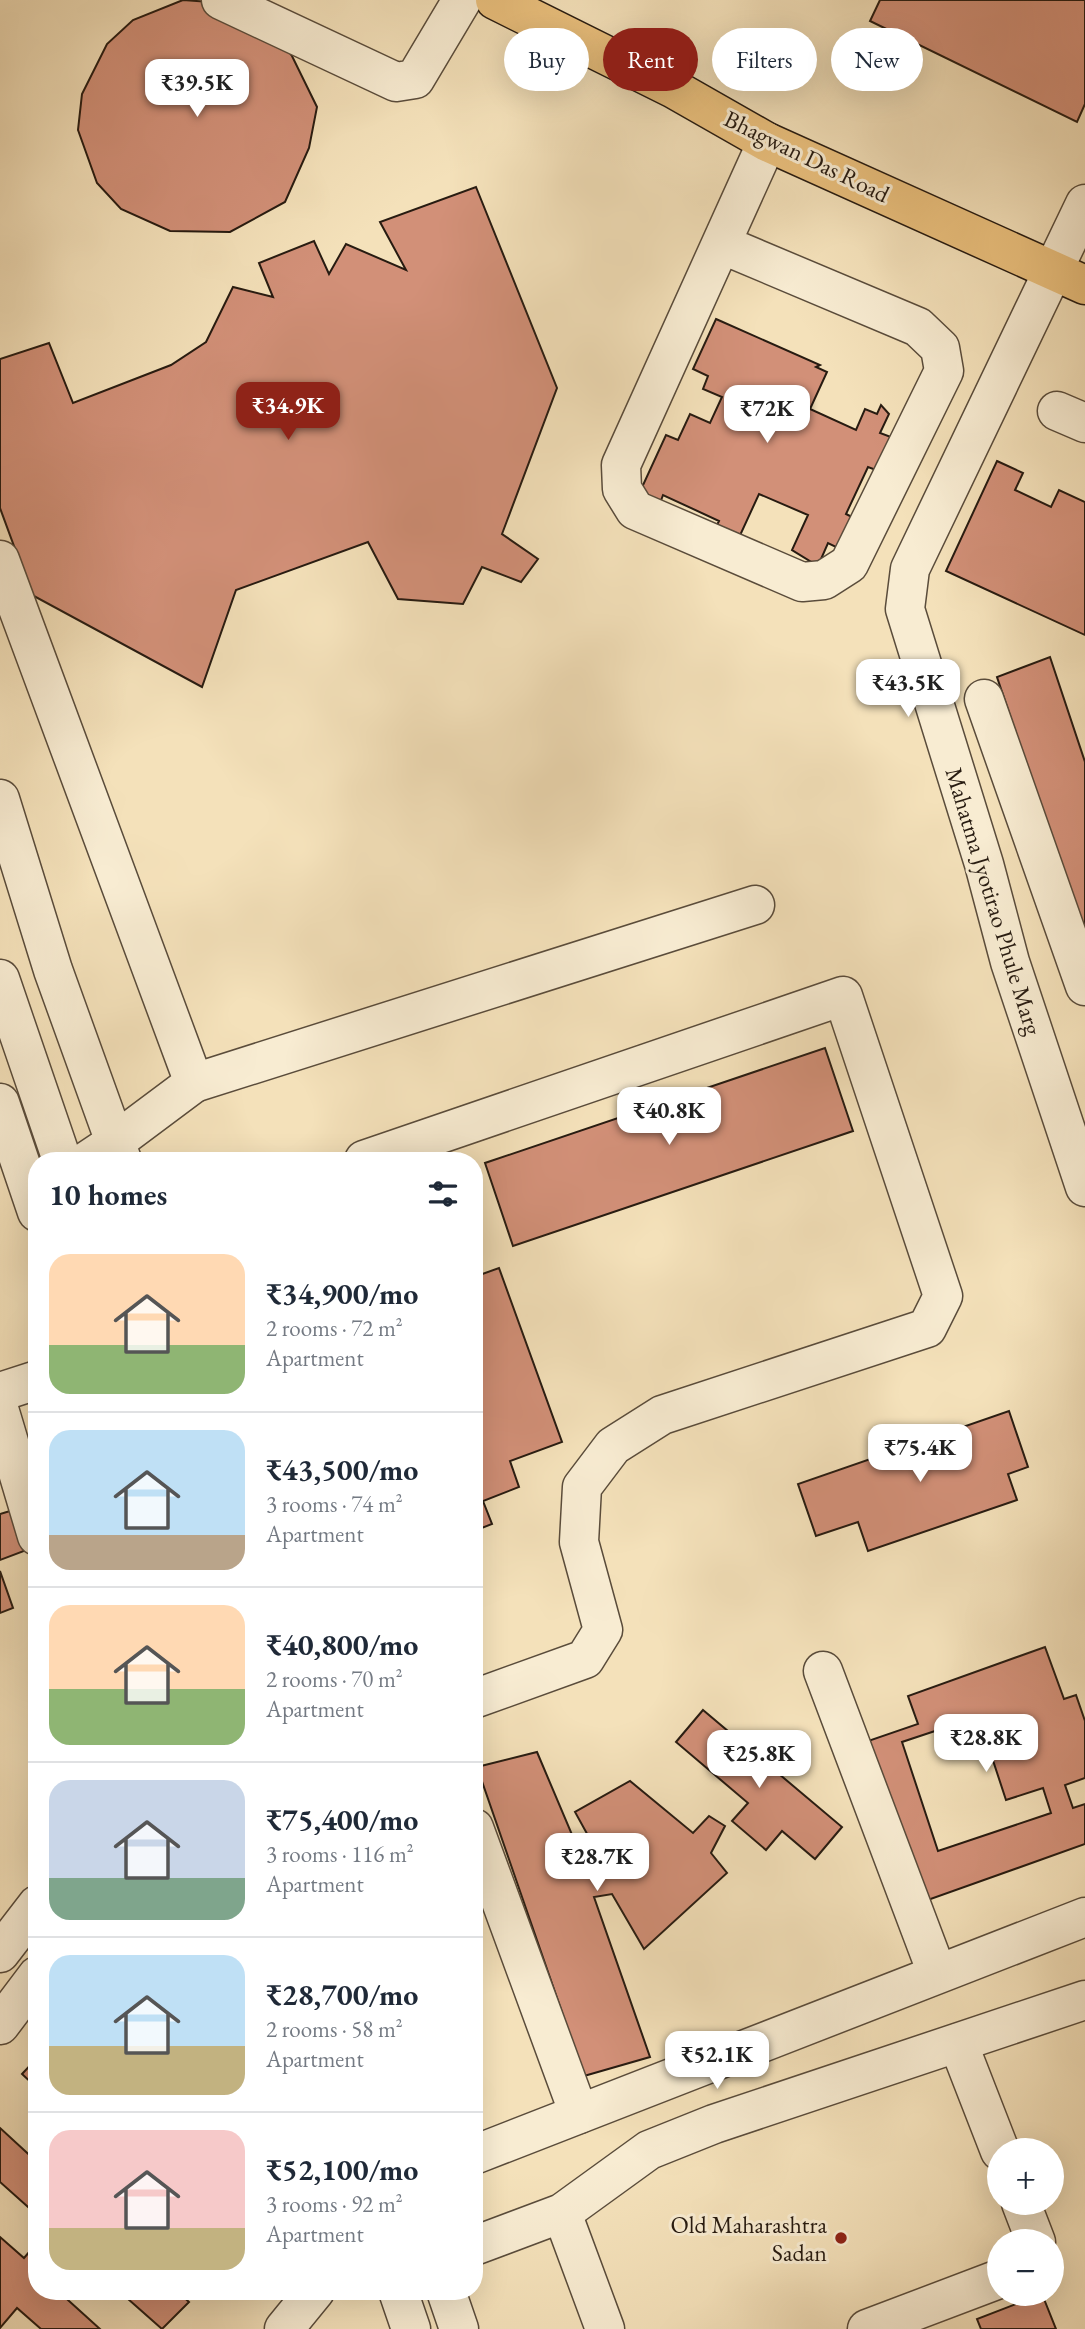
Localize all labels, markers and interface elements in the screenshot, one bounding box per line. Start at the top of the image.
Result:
chip: Buy [504,28,589,91]
chip: Rent [603,28,698,91]
chip: Filters [712,28,817,91]
chip: New [831,28,923,91]
pin: ₹39.5K [140,60,254,119]
text: ₹39.5K [161,67,233,97]
street label: Bhagwan Das Road [719,103,895,210]
pin: ₹34.9K [231,382,345,442]
pin: ₹72K [726,386,808,445]
text: ₹34.9K [252,390,324,420]
text: ₹72K [740,393,794,423]
pin: ₹43.5K [851,660,965,719]
text: ₹43.5K [872,667,944,697]
street label: Mahatma Jyotirao Phule Marg [939,763,1050,1039]
pin: ₹40.8K [612,1088,726,1147]
text: ₹40.8K [633,1095,705,1125]
text: 10 homes [49,1175,167,1214]
icon: filters [424,1175,462,1213]
text: ₹34,900/mo [266,1274,418,1313]
icon: home [105,1282,189,1366]
text: 2 rooms · 72 m² [266,1313,403,1343]
text: Apartment [266,1343,364,1373]
pin: ₹75.4K [863,1424,977,1484]
text: ₹75.4K [884,1432,956,1462]
text: ₹43,500/mo [266,1450,418,1489]
icon: home [105,1458,189,1542]
text: 3 rooms · 74 m² [266,1489,403,1519]
text: Apartment [266,1519,364,1549]
text: ₹40,800/mo [266,1625,418,1664]
icon: home [105,1633,189,1717]
text: 2 rooms · 70 m² [266,1664,403,1694]
text: Apartment [266,1694,364,1724]
pin: ₹28.8K [929,1714,1043,1774]
text: ₹28.8K [950,1722,1022,1752]
pin: ₹25.8K [702,1730,816,1790]
text: ₹25.8K [723,1738,795,1768]
text: ₹75,400/mo [266,1800,418,1839]
icon: home [105,1808,189,1892]
pin: ₹28.7K [540,1834,654,1893]
text: 3 rooms · 116 m² [266,1839,414,1869]
text: ₹28.7K [561,1841,633,1871]
text: Apartment [266,1869,364,1899]
text: ₹28,700/mo [266,1975,418,2014]
icon: home [105,1983,189,2067]
text: 2 rooms · 58 m² [266,2014,403,2044]
pin: ₹52.1K [660,2032,774,2091]
text: ₹52.1K [681,2039,753,2069]
text: Apartment [266,2044,364,2074]
map controls [987,2138,1064,2306]
button: + [987,2138,1064,2215]
text: ₹52,100/mo [266,2150,418,2189]
icon: home [105,2158,189,2242]
text: 3 rooms · 92 m² [266,2189,403,2219]
place label: Old Maharashtra Sadan [670,2209,827,2268]
text: Apartment [266,2219,364,2249]
button: − [987,2229,1064,2306]
marker: Old Maharashtra Sadan [833,2230,849,2246]

